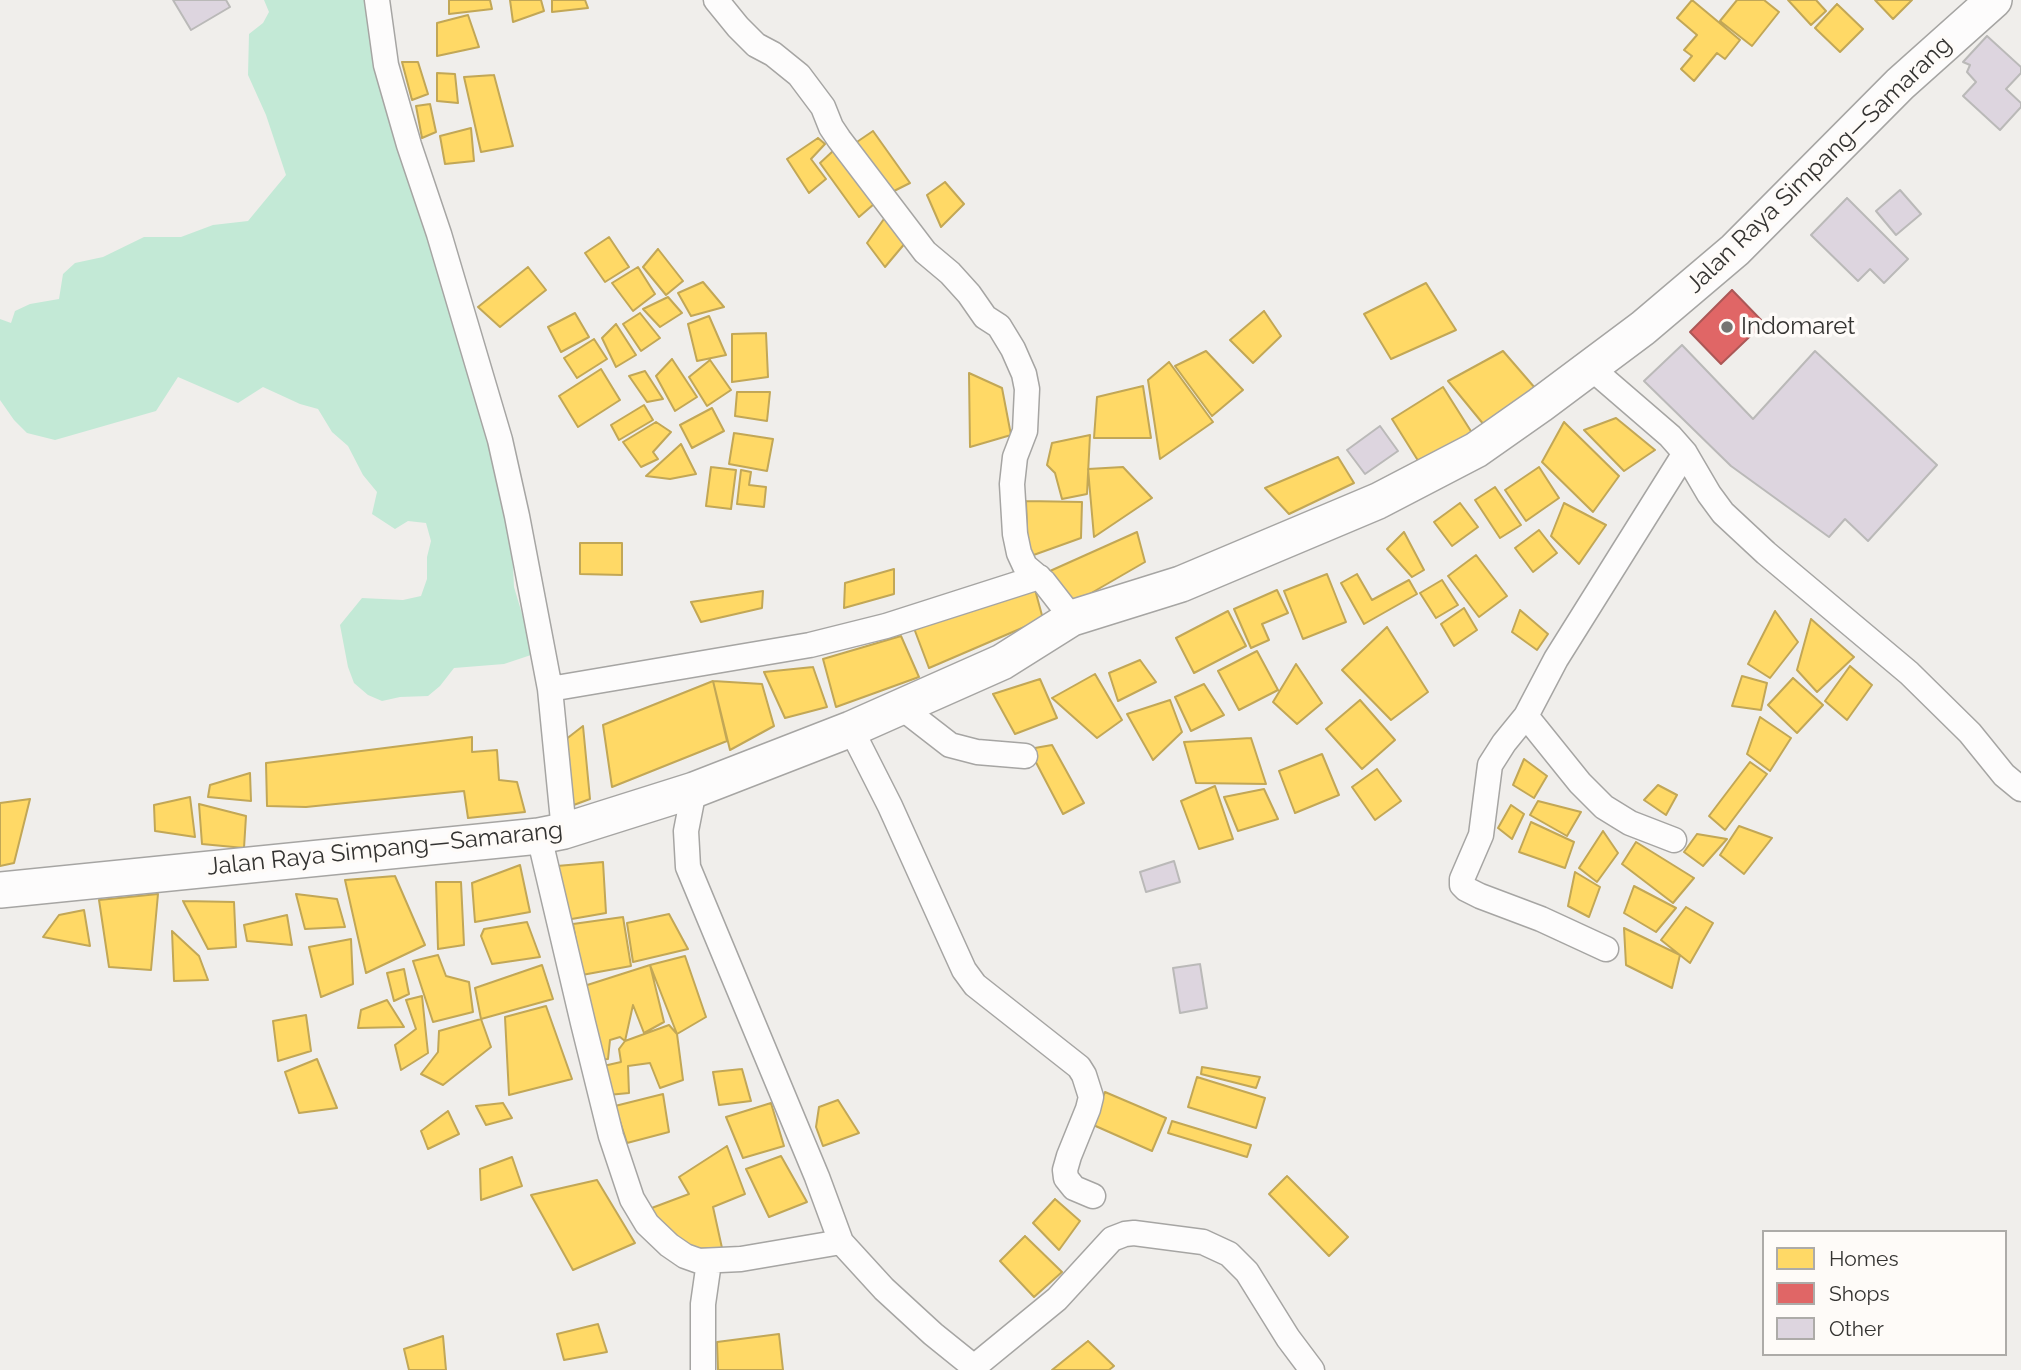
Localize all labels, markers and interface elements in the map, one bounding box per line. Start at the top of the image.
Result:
street label: Jalan Raya Simpang—Samarang [1680,30,1958,300]
place label: Indomaret [1741,313,1855,341]
marker: Indomaret [1719,319,1735,335]
street label: Jalan Raya Simpang—Samarang [206,816,564,882]
legend [1762,1230,2007,1356]
text: Homes [1829,1246,1899,1271]
text: Shops [1829,1281,1890,1306]
text: Other [1829,1316,1884,1341]

